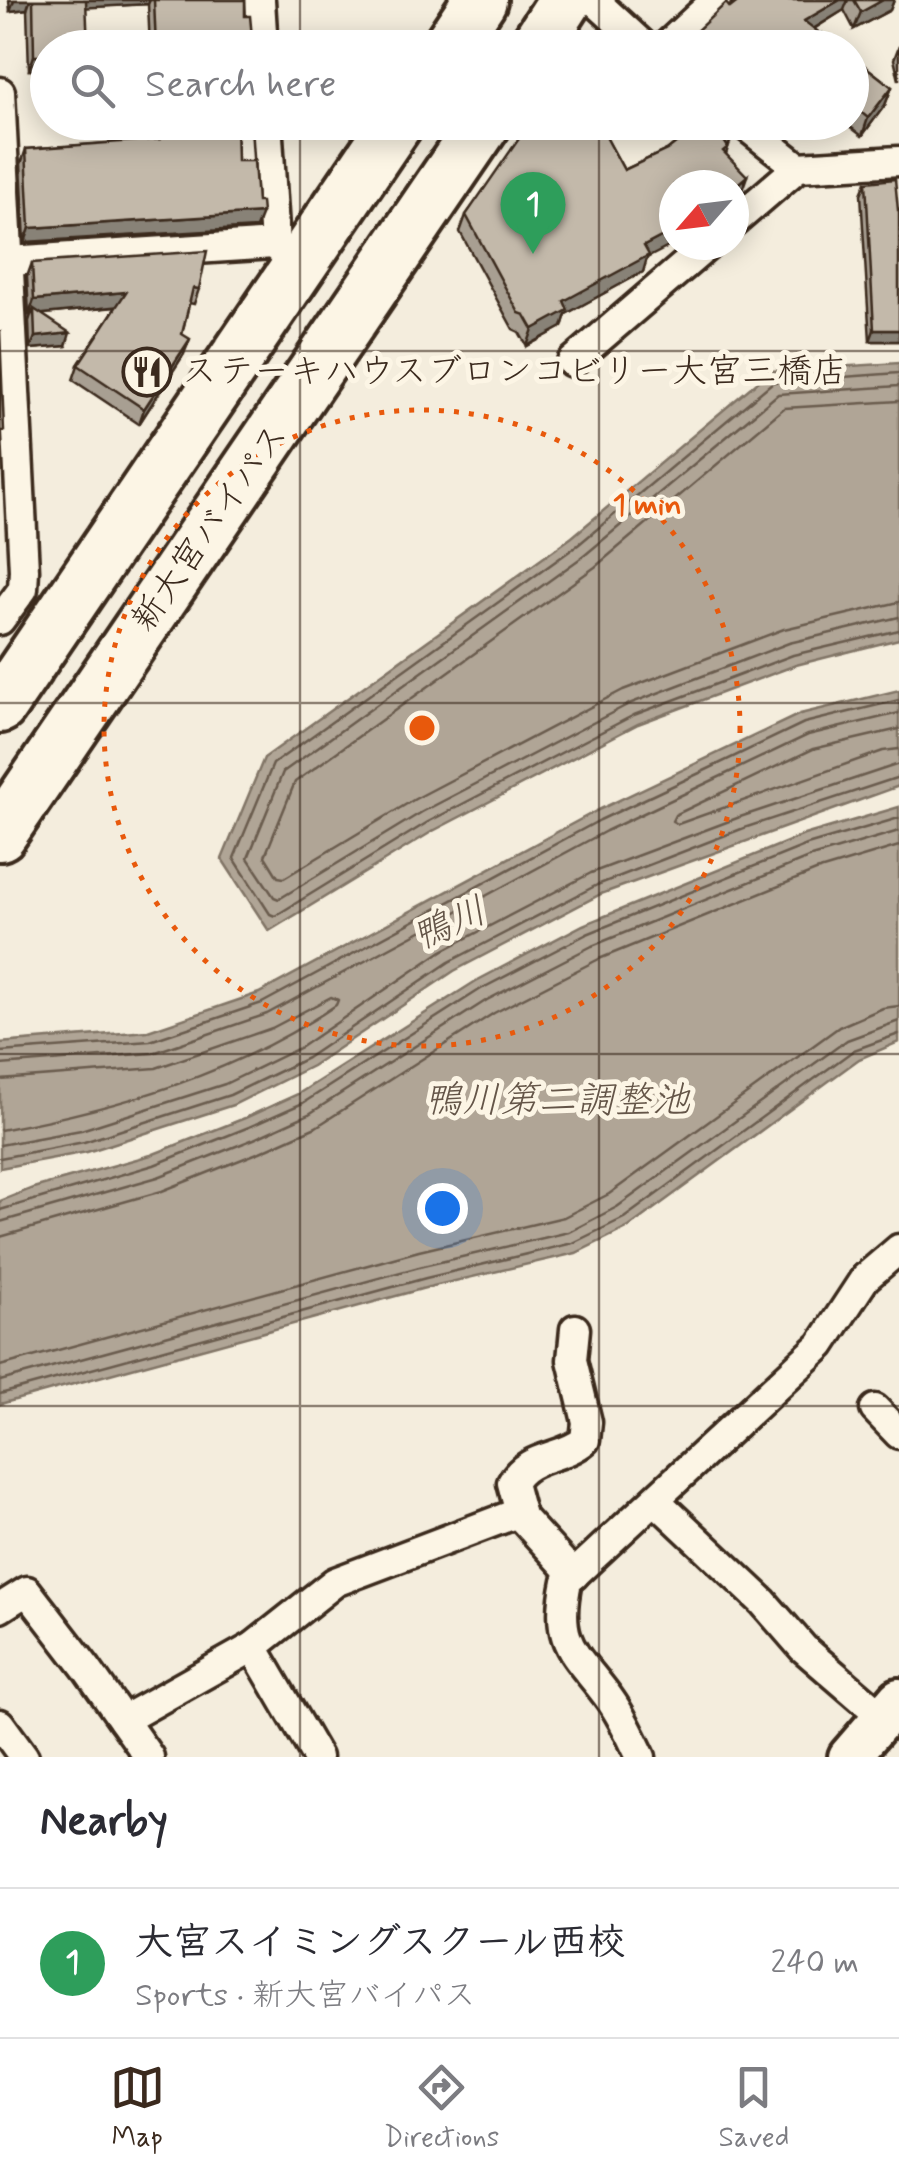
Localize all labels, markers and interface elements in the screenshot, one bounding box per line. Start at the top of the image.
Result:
search box [30,30,869,140]
icon: search [65,58,120,113]
text: Search here [145,61,336,110]
north arrow [659,170,749,260]
pin: 1 [500,172,566,254]
restaurant icon: ステーキハウスブロンコビリー大宮三橋店 [121,346,173,398]
place label: ステーキハウスブロンコビリー大宮三橋店 [182,349,847,395]
street label: 新大宮バイパス [121,415,299,641]
text: 1 min [612,486,682,525]
centre of rings [404,710,440,746]
water label: 鴨川 [405,887,495,963]
water label: 鴨川第二調整池 [424,1077,691,1126]
your location [417,1183,468,1234]
text: Nearby [40,1795,168,1850]
text: 大宮スイミングスクール西校 [135,1919,625,1968]
text: 1 [65,1942,80,1984]
text: 240 m [771,1942,859,1984]
text: Sports · 新大宮バイパス [135,1975,476,2017]
tab: Map [110,2060,165,2157]
tab: Directions [384,2060,499,2157]
tab: Saved [719,2060,789,2157]

